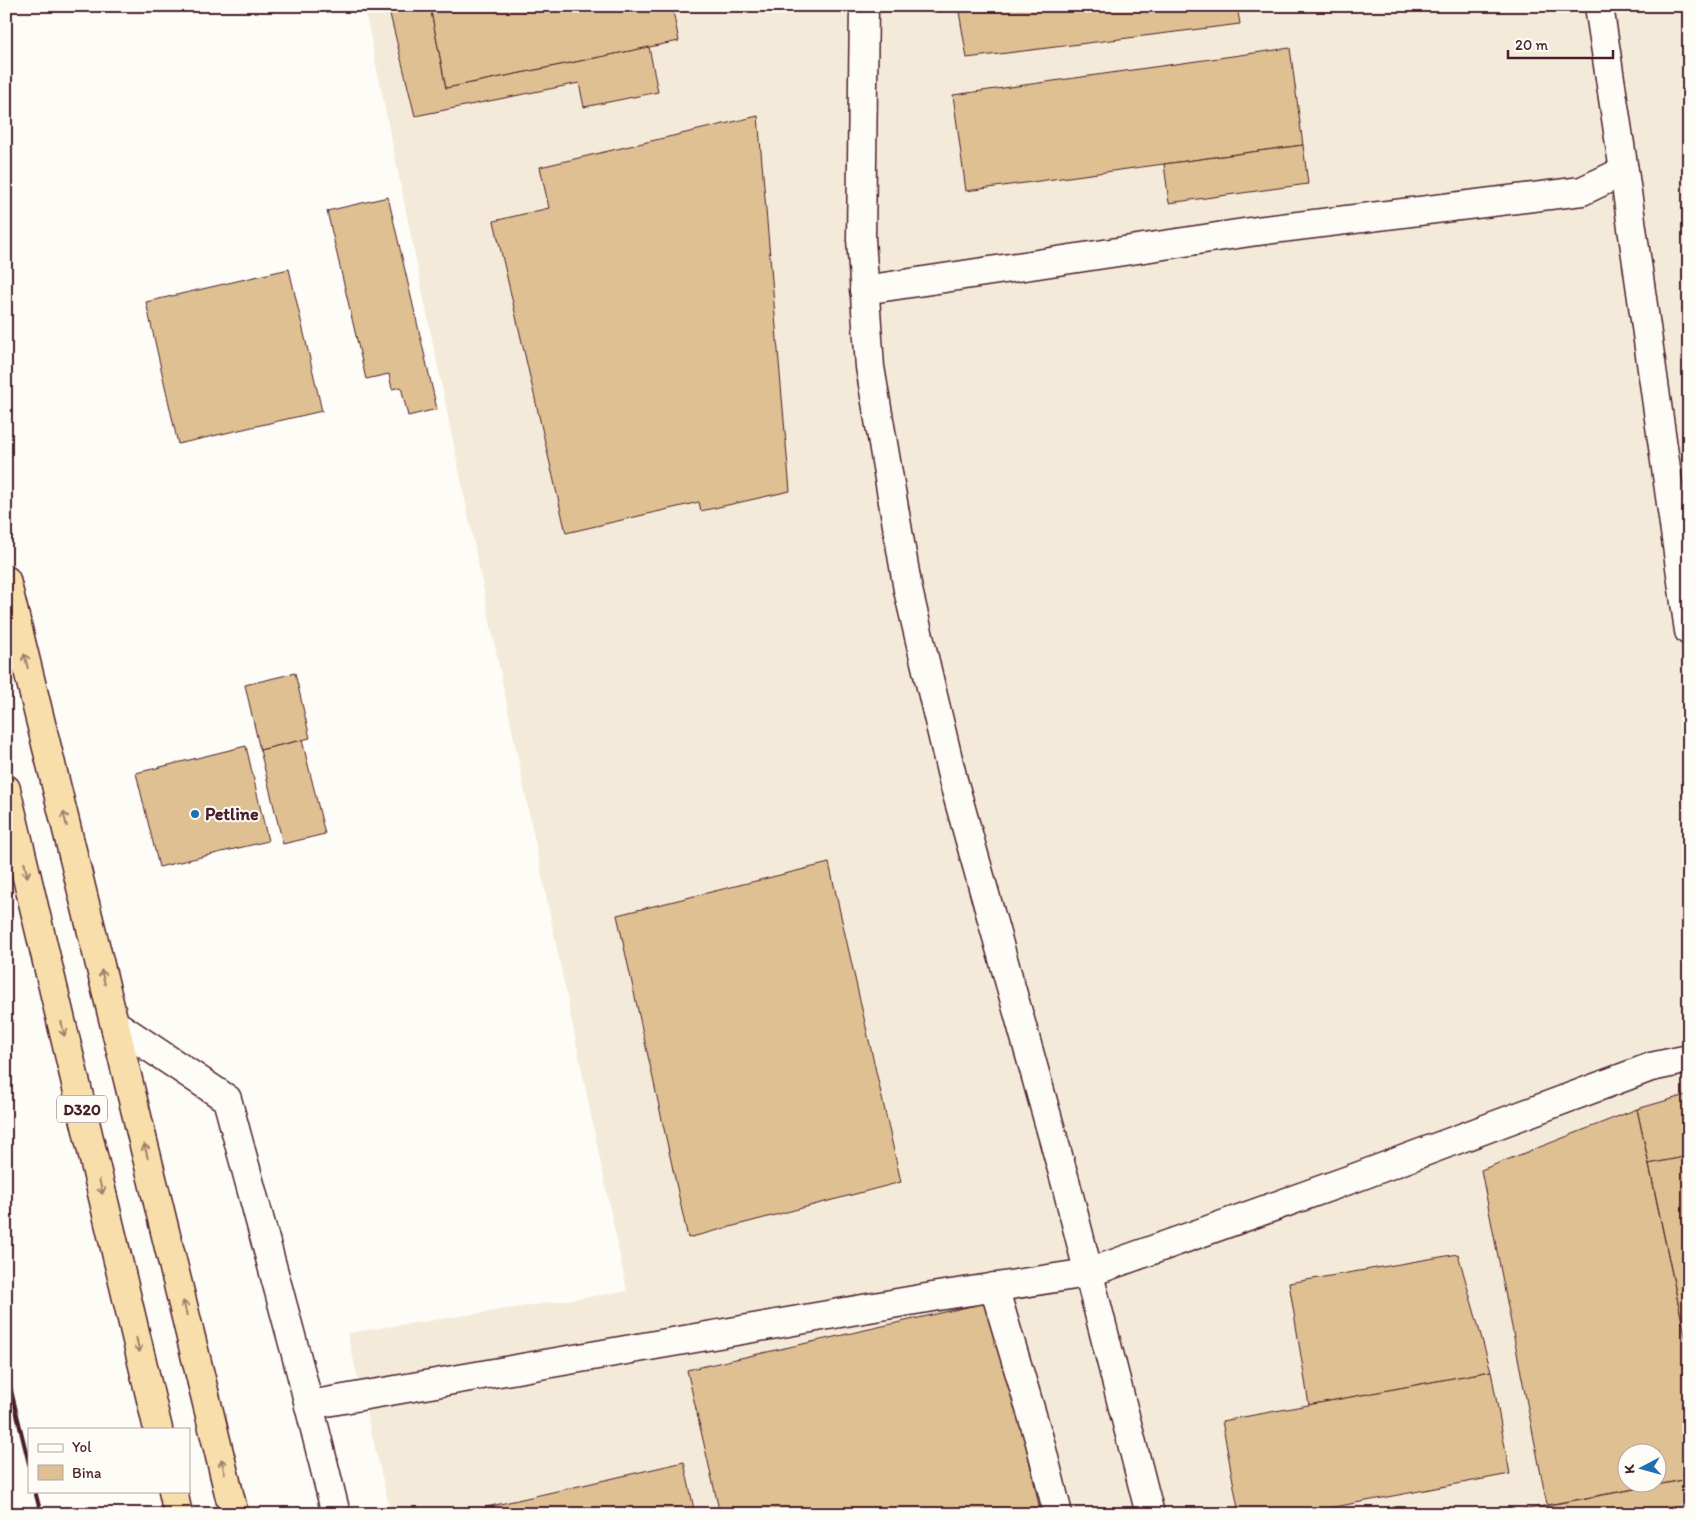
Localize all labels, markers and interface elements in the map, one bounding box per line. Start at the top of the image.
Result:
scale bar [1508,28,1612,60]
text: 20 m [1515,36,1549,54]
one-way arrow [21,654,30,670]
place label: Petline [205,803,259,825]
marker: Petline [189,808,201,820]
one-way arrow [60,812,69,828]
one-way arrow [22,862,31,878]
one-way arrow [98,969,108,985]
one-way arrow [59,1020,68,1036]
road number: D320 [57,1096,107,1122]
one-way arrow [141,1143,150,1159]
one-way arrow [97,1178,106,1194]
one-way arrow [179,1301,189,1317]
one-way arrow [134,1336,143,1352]
legend [28,1428,190,1492]
text: Yol [72,1438,92,1456]
north arrow [1618,1442,1668,1492]
one-way arrow [218,1459,227,1475]
text: K [1621,1463,1638,1475]
text: Bina [72,1464,102,1482]

